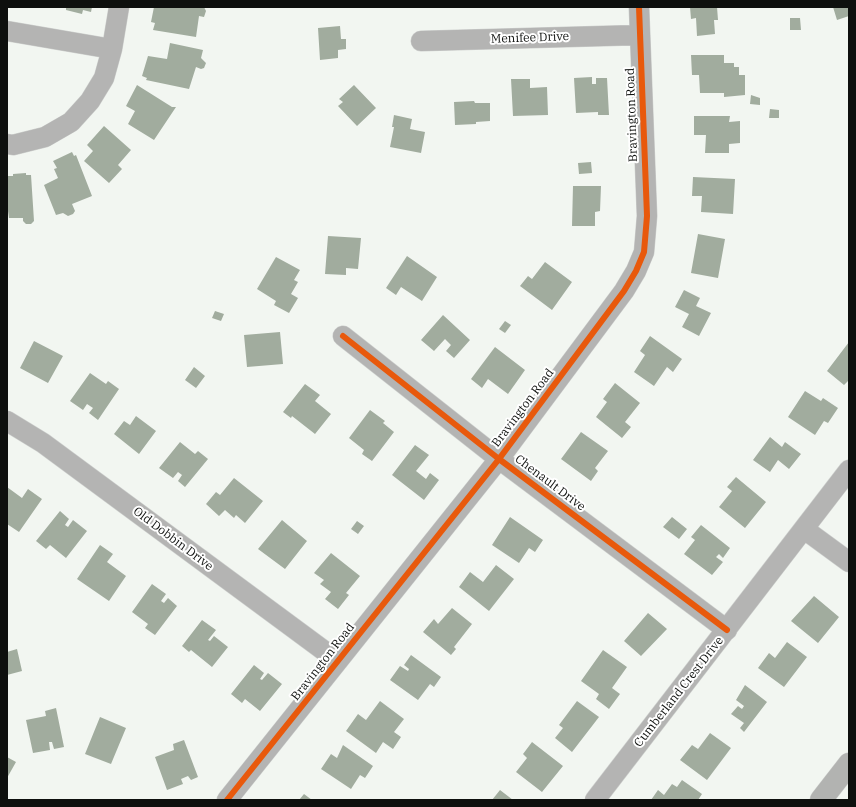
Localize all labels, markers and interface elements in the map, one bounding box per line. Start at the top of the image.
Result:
street label: Menifee Drive [491,29,569,47]
street label: Bravington Road [623,68,641,162]
street label: Bravington Road [489,366,557,450]
street label: Chenault Drive [512,452,588,514]
street label: Old Dobbin Drive [130,504,216,574]
street label: Bravington Road [288,620,358,704]
street label: Cumberland Crest Drive [631,634,727,750]

